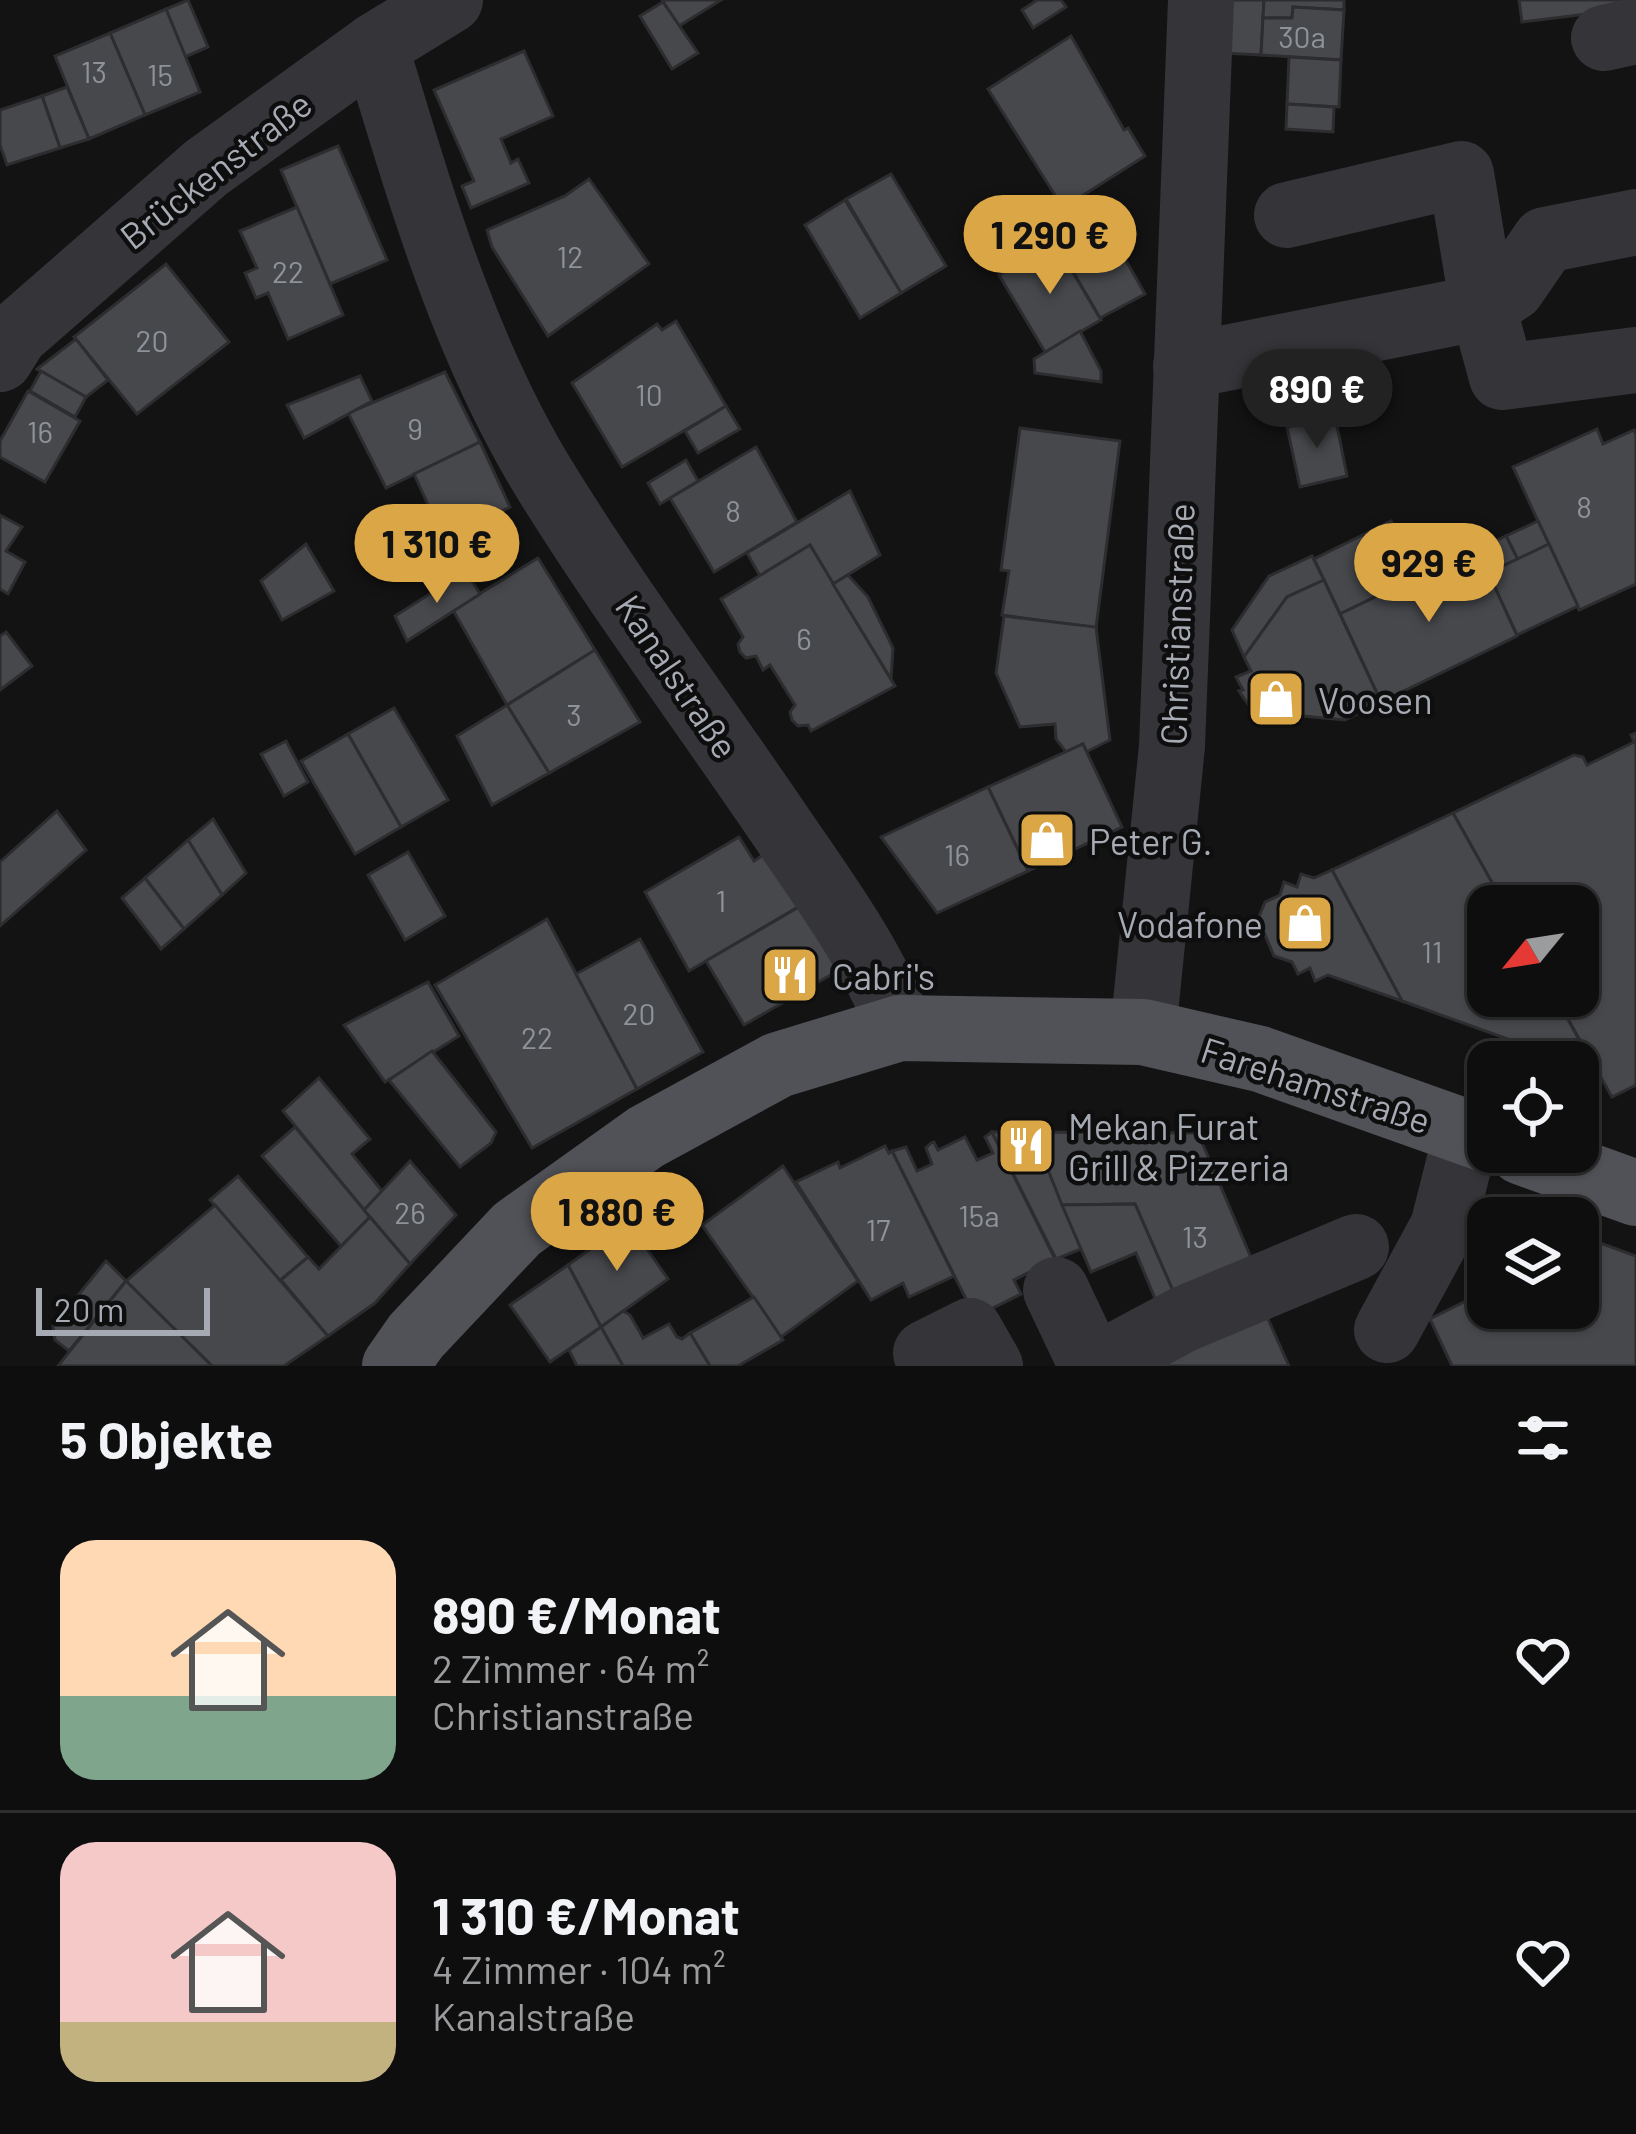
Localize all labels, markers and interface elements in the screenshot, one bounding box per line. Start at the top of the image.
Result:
house number: 30a [1278,18,1326,54]
house number: 13 [81,53,107,89]
house number: 15 [147,56,173,92]
street label: Brückenstraße [111,81,319,257]
pin: 1 290 € [939,195,1161,297]
text: 1 290 € [991,210,1109,257]
house number: 12 [557,238,583,274]
house number: 22 [272,253,304,289]
house number: 20 [135,322,169,358]
pin: 890 € [1233,349,1401,451]
text: 890 € [1269,364,1365,411]
house number: 10 [635,376,663,412]
house number: 9 [407,410,423,446]
house number: 16 [27,413,53,449]
house number: 8 [1576,488,1592,524]
house number: 8 [725,492,741,528]
street label: Christianstraße [1150,502,1202,746]
pin: 1 310 € [326,504,548,606]
text: 1 310 € [381,519,493,566]
pin: 929 € [1345,523,1513,625]
text: 929 € [1381,538,1477,585]
street label: Kanalstraße [608,586,748,766]
house number: 6 [796,620,812,656]
shop icon: Voosen [1245,668,1307,730]
place label: Voosen [1318,678,1433,721]
house number: 3 [566,696,582,732]
shop icon: Peter G. [1016,809,1078,871]
place label: Peter G. [1089,819,1212,862]
house number: 16 [944,836,970,872]
house number: 1 [716,882,726,918]
north arrow [1467,885,1599,1017]
map controls [1467,885,1599,1329]
shop icon: Vodafone [1274,892,1336,954]
place label: Vodafone [1117,902,1263,945]
house number: 11 [1421,933,1443,969]
restaurant icon: Cabri's [759,944,821,1006]
place label: Cabri's [832,954,935,997]
house number: 20 [622,995,656,1031]
house number: 22 [521,1019,553,1055]
street label: Farehamstraße [1196,1027,1436,1141]
button: locate [1467,1041,1599,1173]
place label: Mekan Furat Grill & Pizzeria [1068,1104,1289,1188]
restaurant icon: Mekan Furat Grill & Pizzeria [995,1115,1057,1177]
pin: 1 880 € [506,1172,728,1274]
text: 1 880 € [558,1187,676,1234]
house number: 26 [394,1194,426,1230]
house number: 15a [958,1197,1000,1233]
button: layers [1467,1197,1599,1329]
house number: 17 [866,1211,890,1247]
house number: 13 [1182,1218,1208,1254]
scale bar [36,1282,210,1335]
text: 20 m [54,1289,124,1329]
icon: filters [1510,1405,1576,1471]
text: 5 Objekte [60,1408,273,1469]
text: 890 €/Monat [432,1583,721,1644]
icon: home [156,1588,300,1732]
icon: heart [1510,1627,1576,1693]
text: 2 Zimmer · 64 m² [432,1644,709,1691]
text: Christianstraße [432,1691,694,1738]
text: 1 310 €/Monat [432,1884,740,1945]
icon: home [156,1890,300,2034]
icon: heart [1510,1929,1576,1995]
text: 4 Zimmer · 104 m² [432,1945,726,1992]
text: Kanalstraße [432,1992,635,2039]

